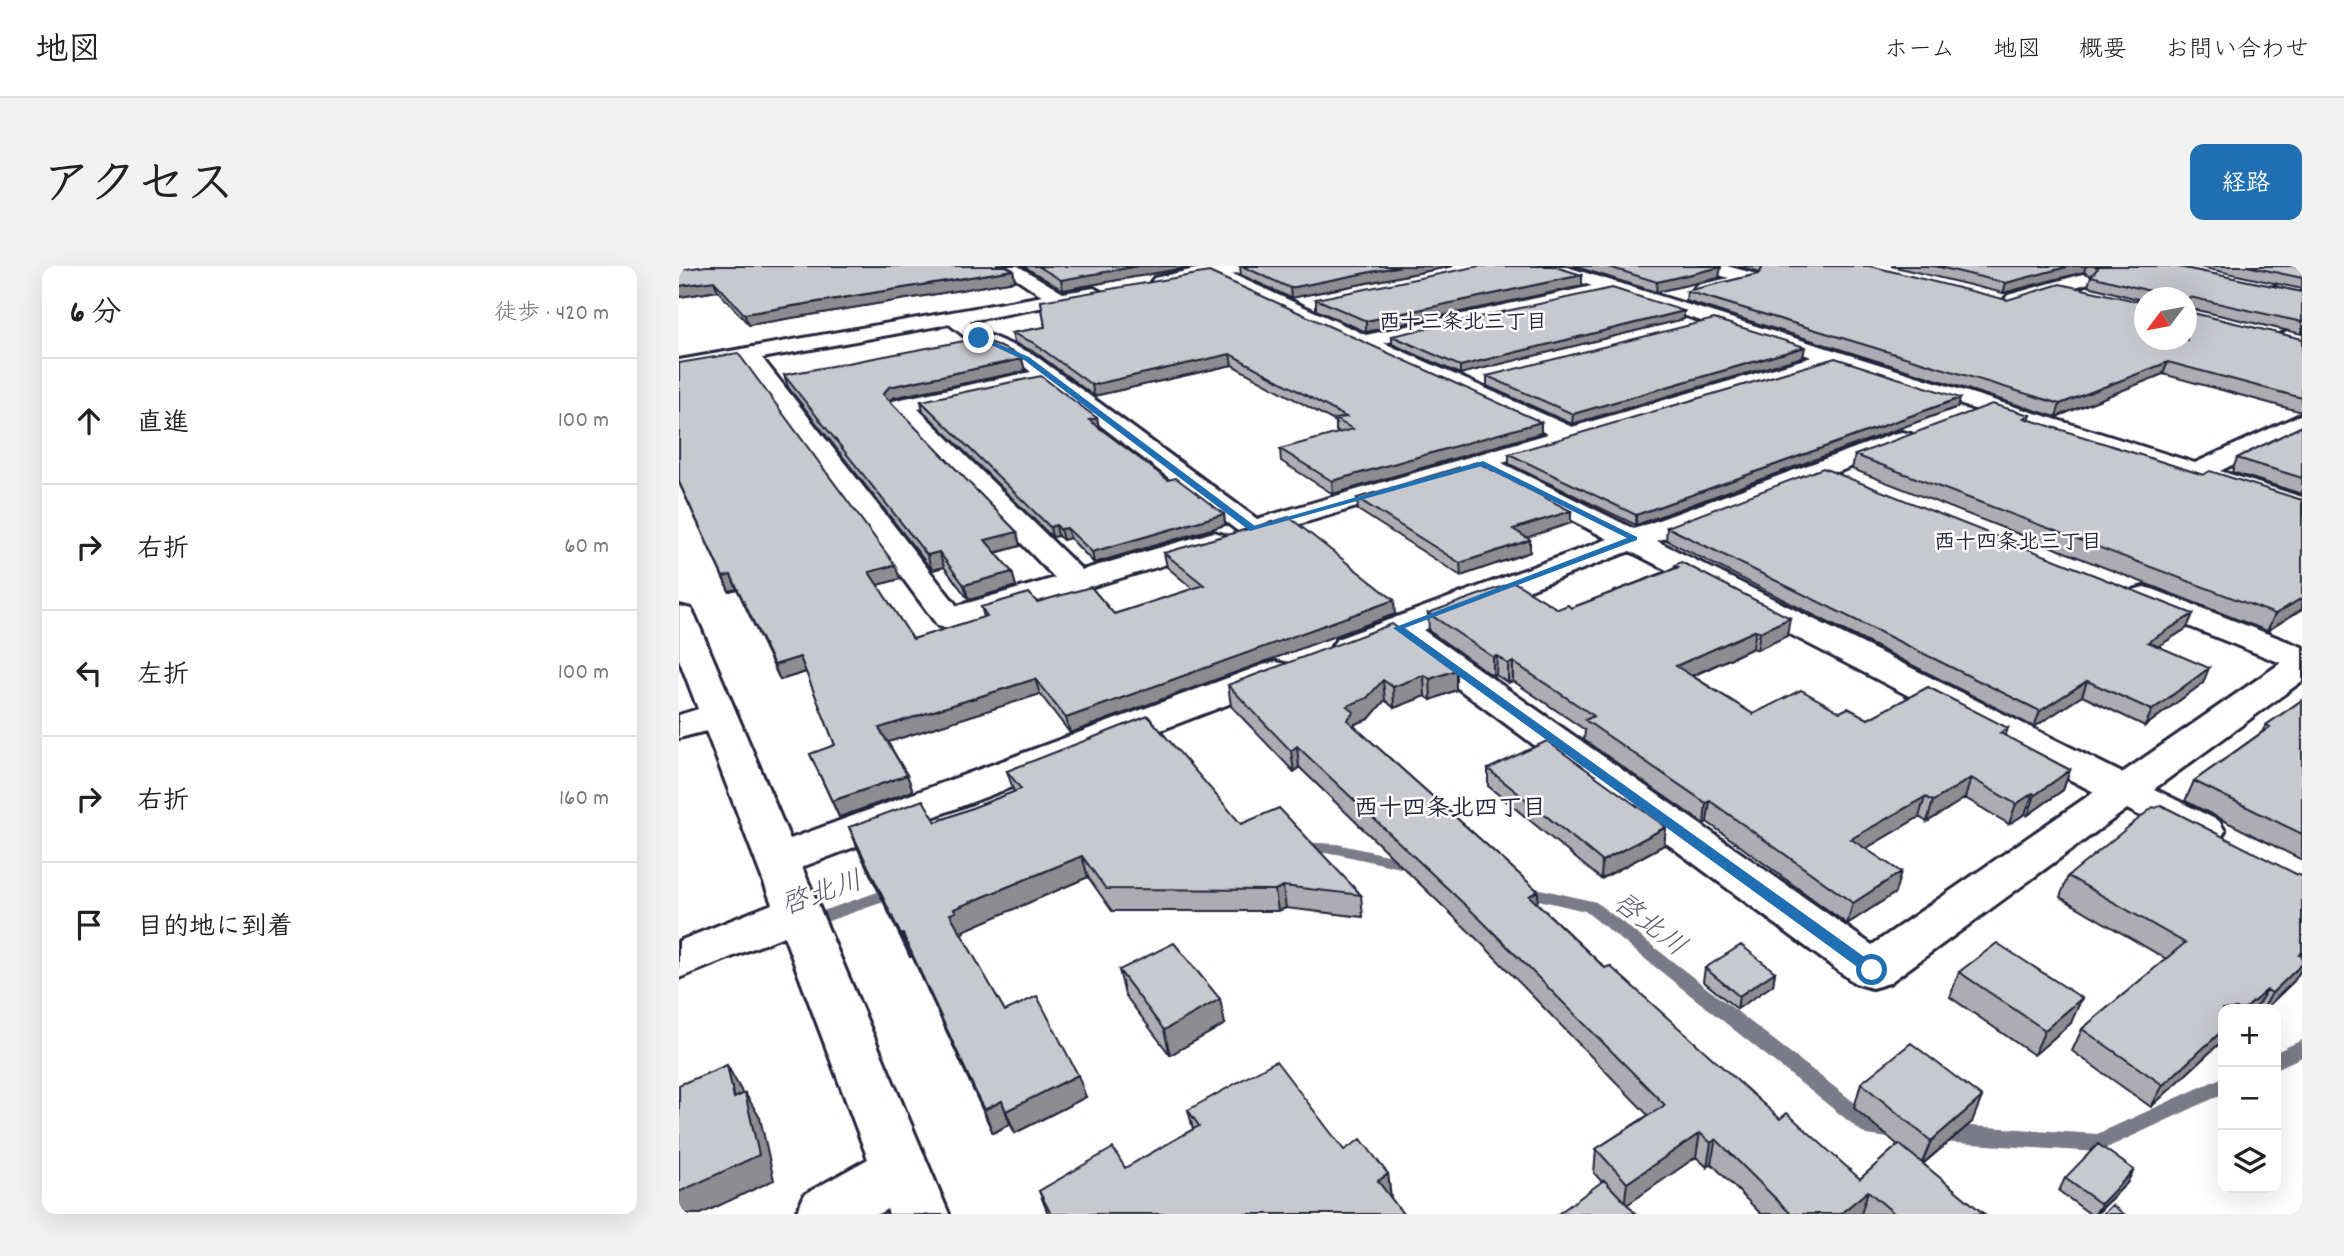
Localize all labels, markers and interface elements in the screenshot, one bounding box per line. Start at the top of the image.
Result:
text: 地図 [35,29,101,76]
text: ホーム [1884,34,1955,68]
text: 地図 [1993,34,2041,68]
text: 概要 [2079,34,2127,68]
text: お問い合わせ [2165,34,2309,68]
button: 経路 [2190,144,2302,220]
text: アクセス [42,153,235,223]
north arrow [2134,287,2197,350]
text: 6 分 [70,294,122,337]
text: 徒歩 · 420 m [494,298,609,331]
district label: 西十三条北三丁目 [1379,309,1547,339]
route end [963,322,994,353]
icon: ahead [70,402,108,440]
text: 100 m [558,405,609,438]
text: 直進 [137,406,189,443]
icon: right [70,528,108,566]
district label: 西十四条北三丁目 [1934,529,2102,559]
text: 60 m [564,531,609,564]
text: 右折 [137,532,189,569]
icon: left [70,654,108,692]
text: 100 m [558,657,609,690]
text: 左折 [137,658,189,695]
icon: right [70,780,108,818]
text: 160 m [559,783,609,816]
text: 右折 [137,784,189,821]
district label: 西十四条北四丁目 [1354,793,1546,827]
water label: 啓北川 [776,863,869,928]
water label: 啓北川 [1603,885,1693,969]
icon: arrive [70,906,108,944]
text: 目的地に到着 [137,910,293,947]
route start [1856,954,1887,985]
map controls [2218,1004,2281,1193]
button: + [2218,1004,2281,1067]
button: − [2218,1067,2281,1130]
button: layers [2218,1130,2281,1193]

